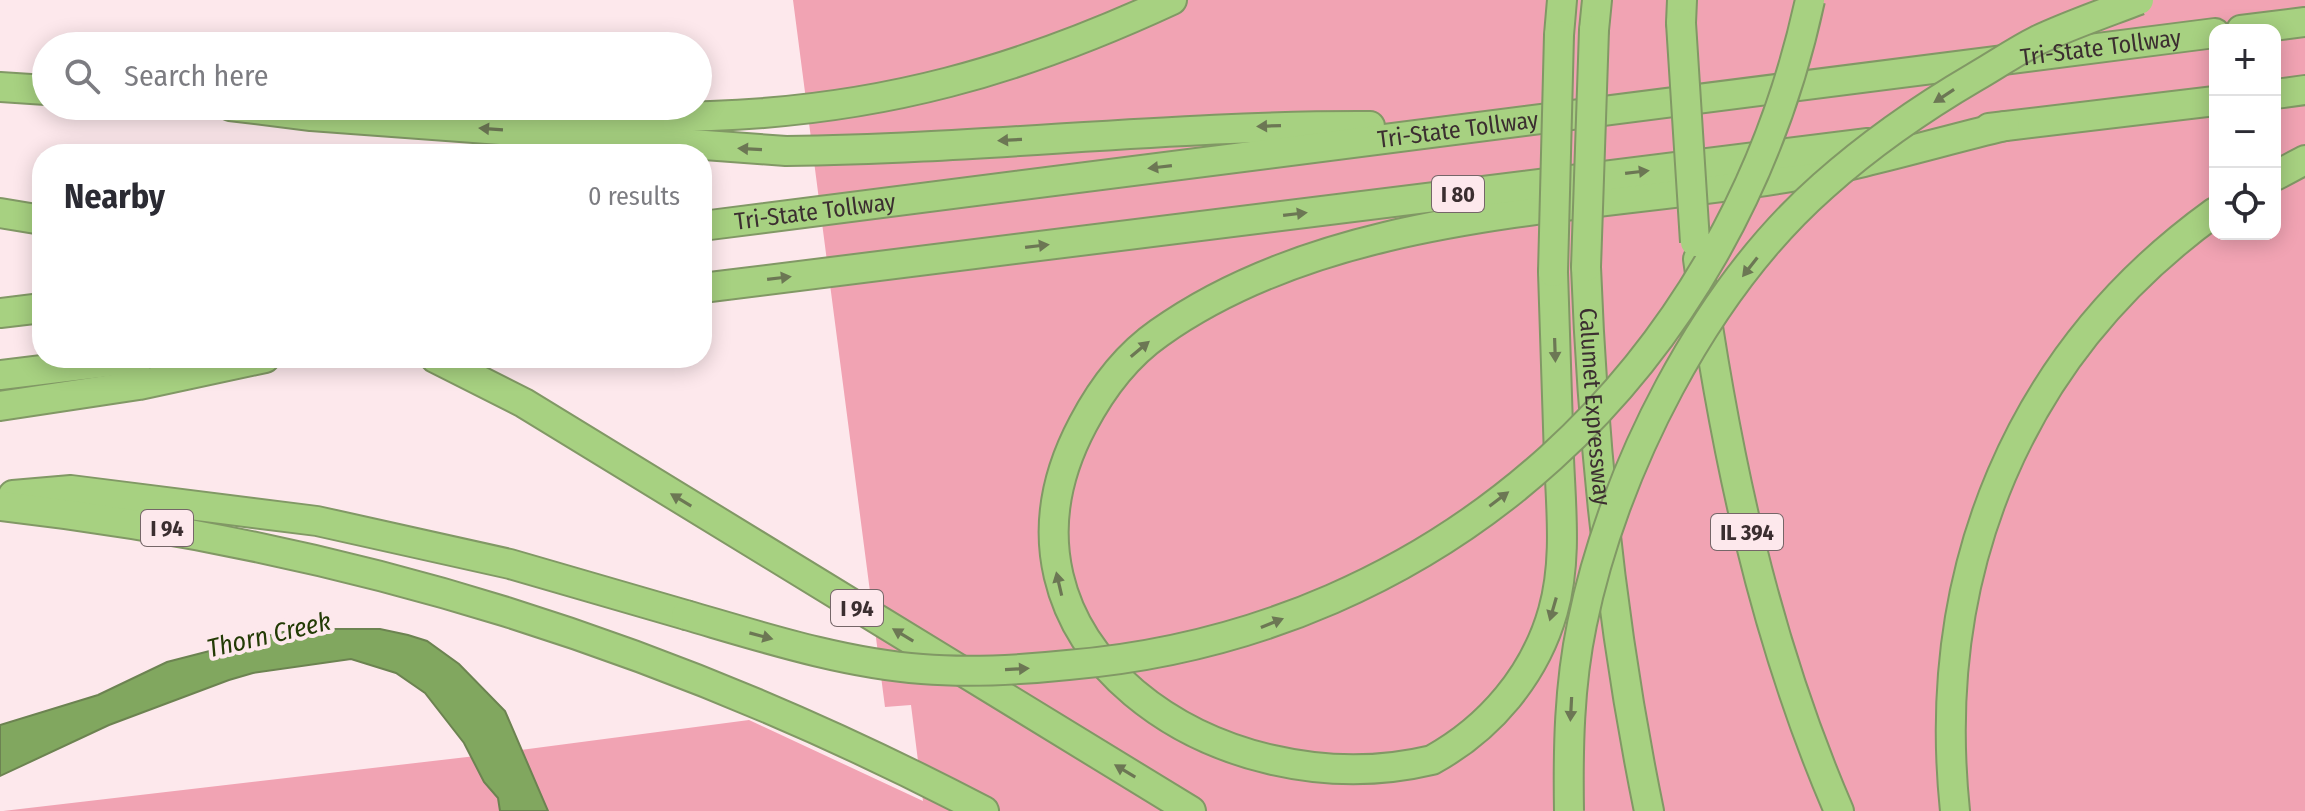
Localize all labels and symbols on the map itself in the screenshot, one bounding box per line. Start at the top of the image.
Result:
street label: Tri-State Tollway [2019,23,2183,72]
one-way arrow [1933,89,1954,104]
street label: Tri-State Tollway [1376,105,1540,154]
one-way arrow [1256,120,1281,133]
one-way arrow [478,122,503,135]
one-way arrow [997,134,1022,147]
one-way arrow [737,142,762,155]
one-way arrow [1147,161,1172,174]
one-way arrow [1625,165,1650,178]
road number: I 80 [1432,176,1484,212]
street label: Tri-State Tollway [733,187,897,236]
one-way arrow [1283,208,1308,221]
one-way arrow [1025,240,1050,253]
one-way arrow [1742,257,1758,277]
one-way arrow [767,272,792,285]
street label: Calumet Expressway [1574,307,1616,507]
one-way arrow [1549,338,1562,363]
one-way arrow [1129,341,1149,358]
one-way arrow [1489,492,1509,508]
one-way arrow [670,493,692,507]
road number: I 94 [141,510,193,546]
road number: IL 394 [1711,514,1783,550]
one-way arrow [1052,571,1065,596]
road number: I 94 [831,590,883,626]
one-way arrow [1546,598,1559,622]
water label: Thorn Creek [204,606,334,664]
one-way arrow [1260,616,1284,629]
one-way arrow [892,629,914,643]
one-way arrow [749,630,774,642]
one-way arrow [1005,663,1030,676]
one-way arrow [1564,697,1577,722]
one-way arrow [1114,764,1136,778]

